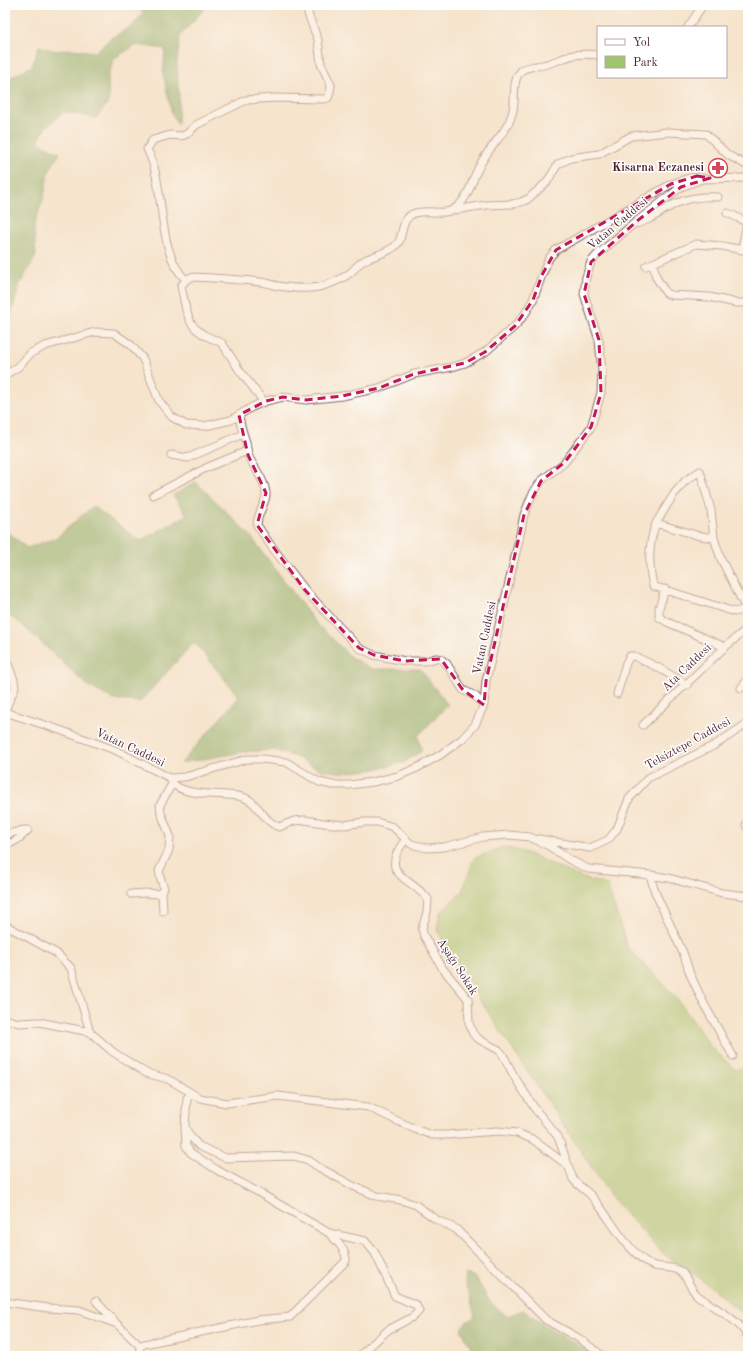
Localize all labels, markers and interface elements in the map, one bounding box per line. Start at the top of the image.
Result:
legend [597,26,727,78]
text: Yol [633,37,650,49]
text: Park [633,57,658,69]
pharmacy icon: Kisarna Eczanesi [707,157,729,179]
place label: Kisarna Eczanesi [612,162,704,174]
street label: Vatan Caddesi [586,195,650,253]
street label: Vatan Caddesi [471,600,499,676]
street label: Ata Caddesi [660,642,714,694]
street label: Telsiztepe Caddesi [643,716,733,772]
street label: Vatan Caddesi [94,727,166,769]
street label: Aşağı Sokak [434,936,480,998]

